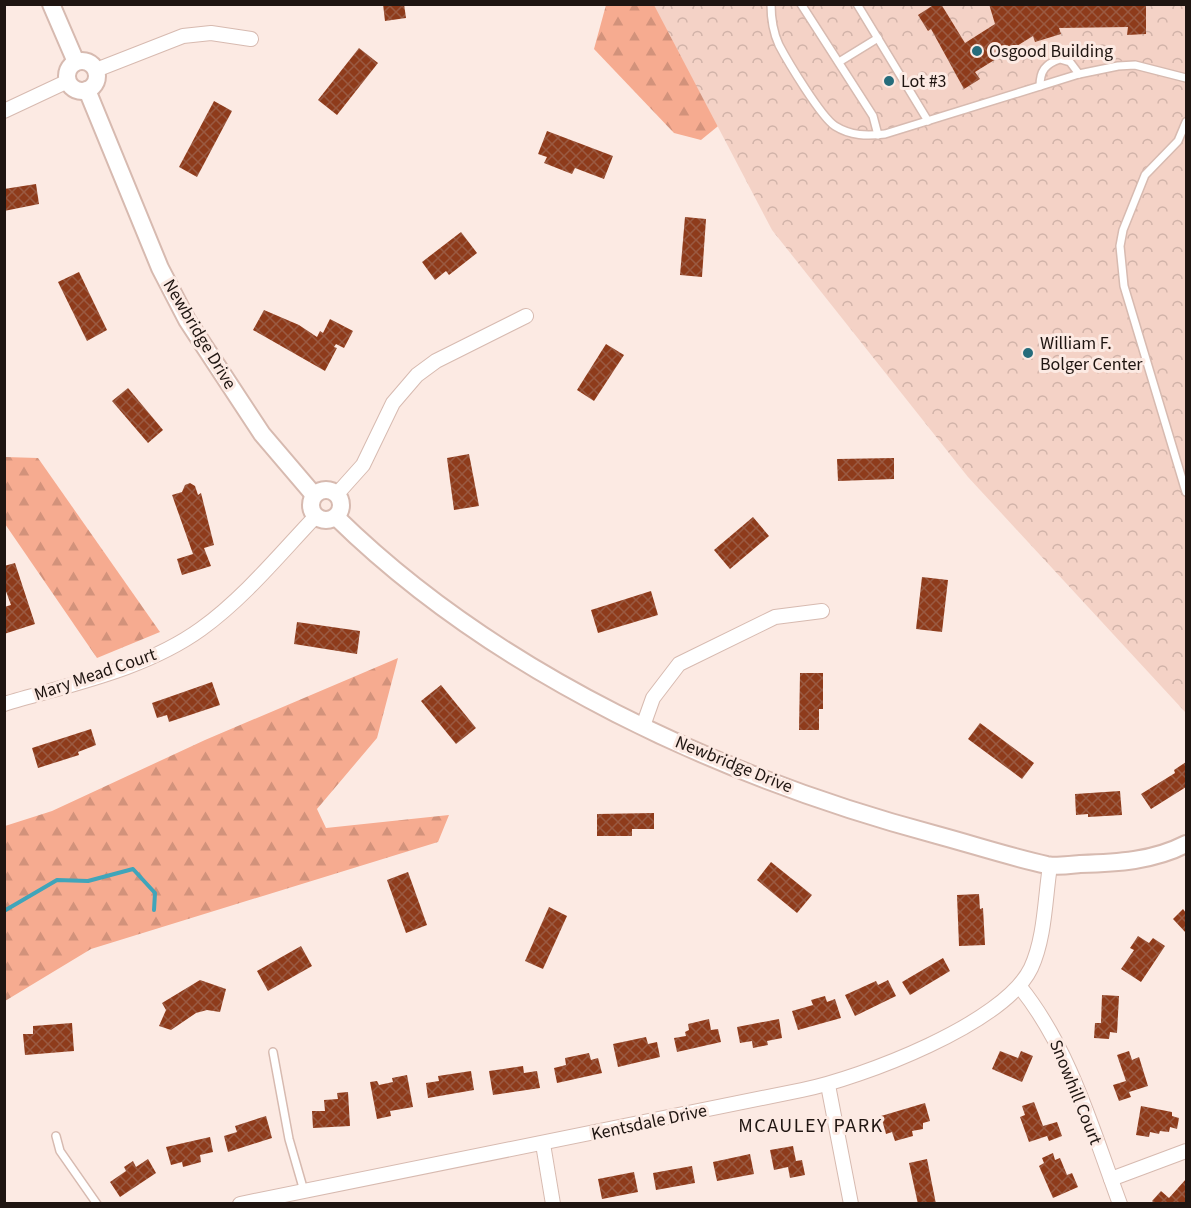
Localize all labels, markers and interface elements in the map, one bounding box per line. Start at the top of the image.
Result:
place label: Osgood Building [989,39,1113,64]
marker: Osgood Building [970,44,984,58]
place label: Lot #3 [901,69,947,94]
marker: Lot #3 [882,74,896,88]
street label: Newbridge Drive [157,274,242,394]
place label: William F. Bolger Center [1040,331,1143,377]
marker: William F. Bolger Center [1021,346,1035,360]
street label: Mary Mead Court [31,642,159,707]
street label: Newbridge Drive [671,730,796,799]
street label: Snowhill Court [1043,1036,1108,1148]
street label: Kentsdale Drive [589,1098,709,1147]
district label: MCAULEY PARK [738,1112,884,1140]

